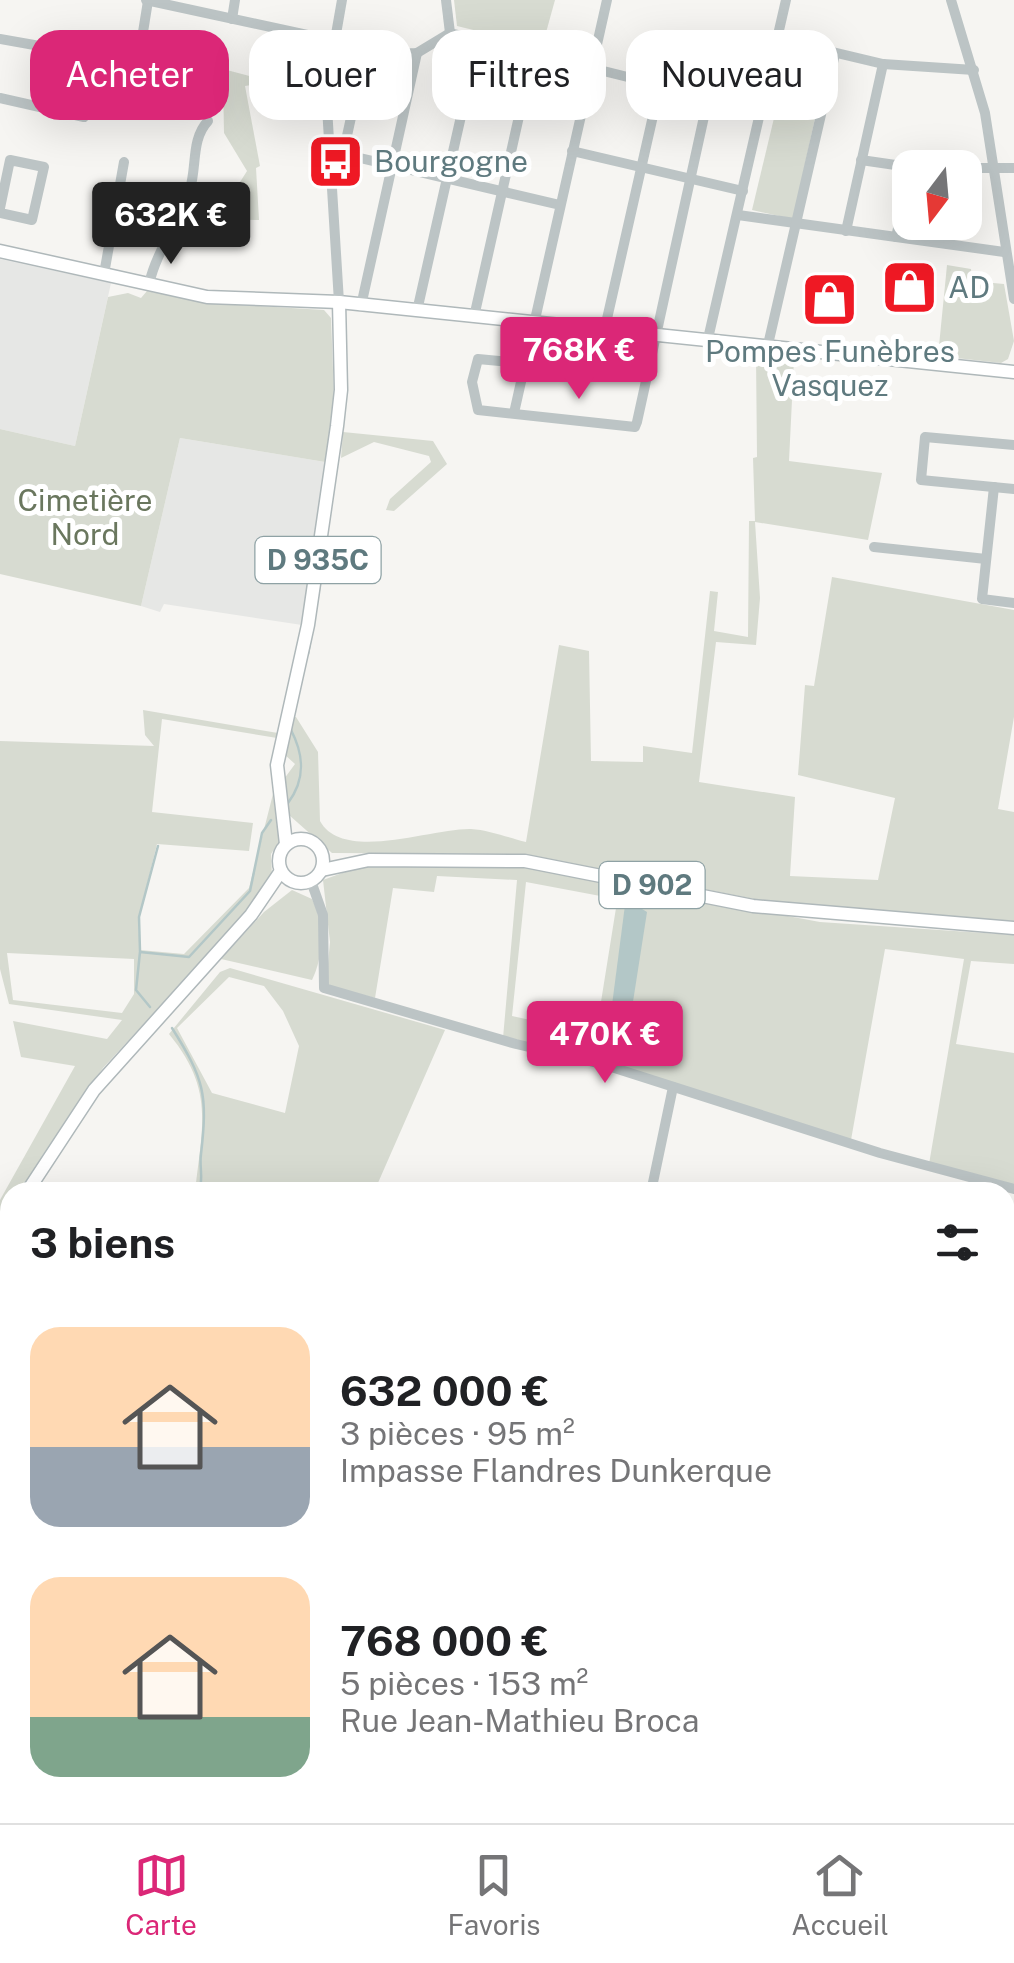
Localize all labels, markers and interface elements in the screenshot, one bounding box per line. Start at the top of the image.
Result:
chip: Acheter [30,30,229,120]
chip: Louer [249,30,412,120]
chip: Filtres [432,30,606,120]
chip: Nouveau [626,30,838,120]
bus stop icon: Bourgogne [305,132,365,192]
place label: Bourgogne [374,143,528,179]
north arrow [892,150,982,240]
map controls [892,150,982,240]
pin: 632K € [90,182,252,267]
text: 632K € [114,196,228,233]
shop icon: AD [879,258,939,318]
shop icon: Pompes Funèbres Vasquez [800,269,860,329]
place label: AD [948,269,990,305]
pin: 768K € [498,317,660,402]
text: 768K € [522,331,636,368]
place label: Pompes Funèbres Vasquez [705,333,955,403]
park label: Cimetière Nord [17,482,153,552]
road number: D 935C [256,537,380,583]
road number: D 902 [600,862,704,908]
pin: 470K € [524,1001,686,1086]
text: 470K € [549,1015,661,1052]
icon: filters [930,1215,985,1270]
text: 3 biens [30,1218,175,1267]
text: 632 000 € [340,1366,549,1415]
icon: home [110,1367,230,1487]
text: 3 pièces · 95 m² [340,1415,575,1452]
text: Impasse Flandres Dunkerque [340,1452,772,1489]
text: 768 000 € [340,1616,549,1665]
icon: home [110,1617,230,1737]
text: 5 pièces · 153 m² [340,1665,588,1702]
text: Rue Jean-Mathieu Broca [340,1702,699,1739]
tab: Carte [125,1848,197,1941]
tab: Favoris [447,1848,541,1941]
tab: Accueil [791,1848,889,1941]

